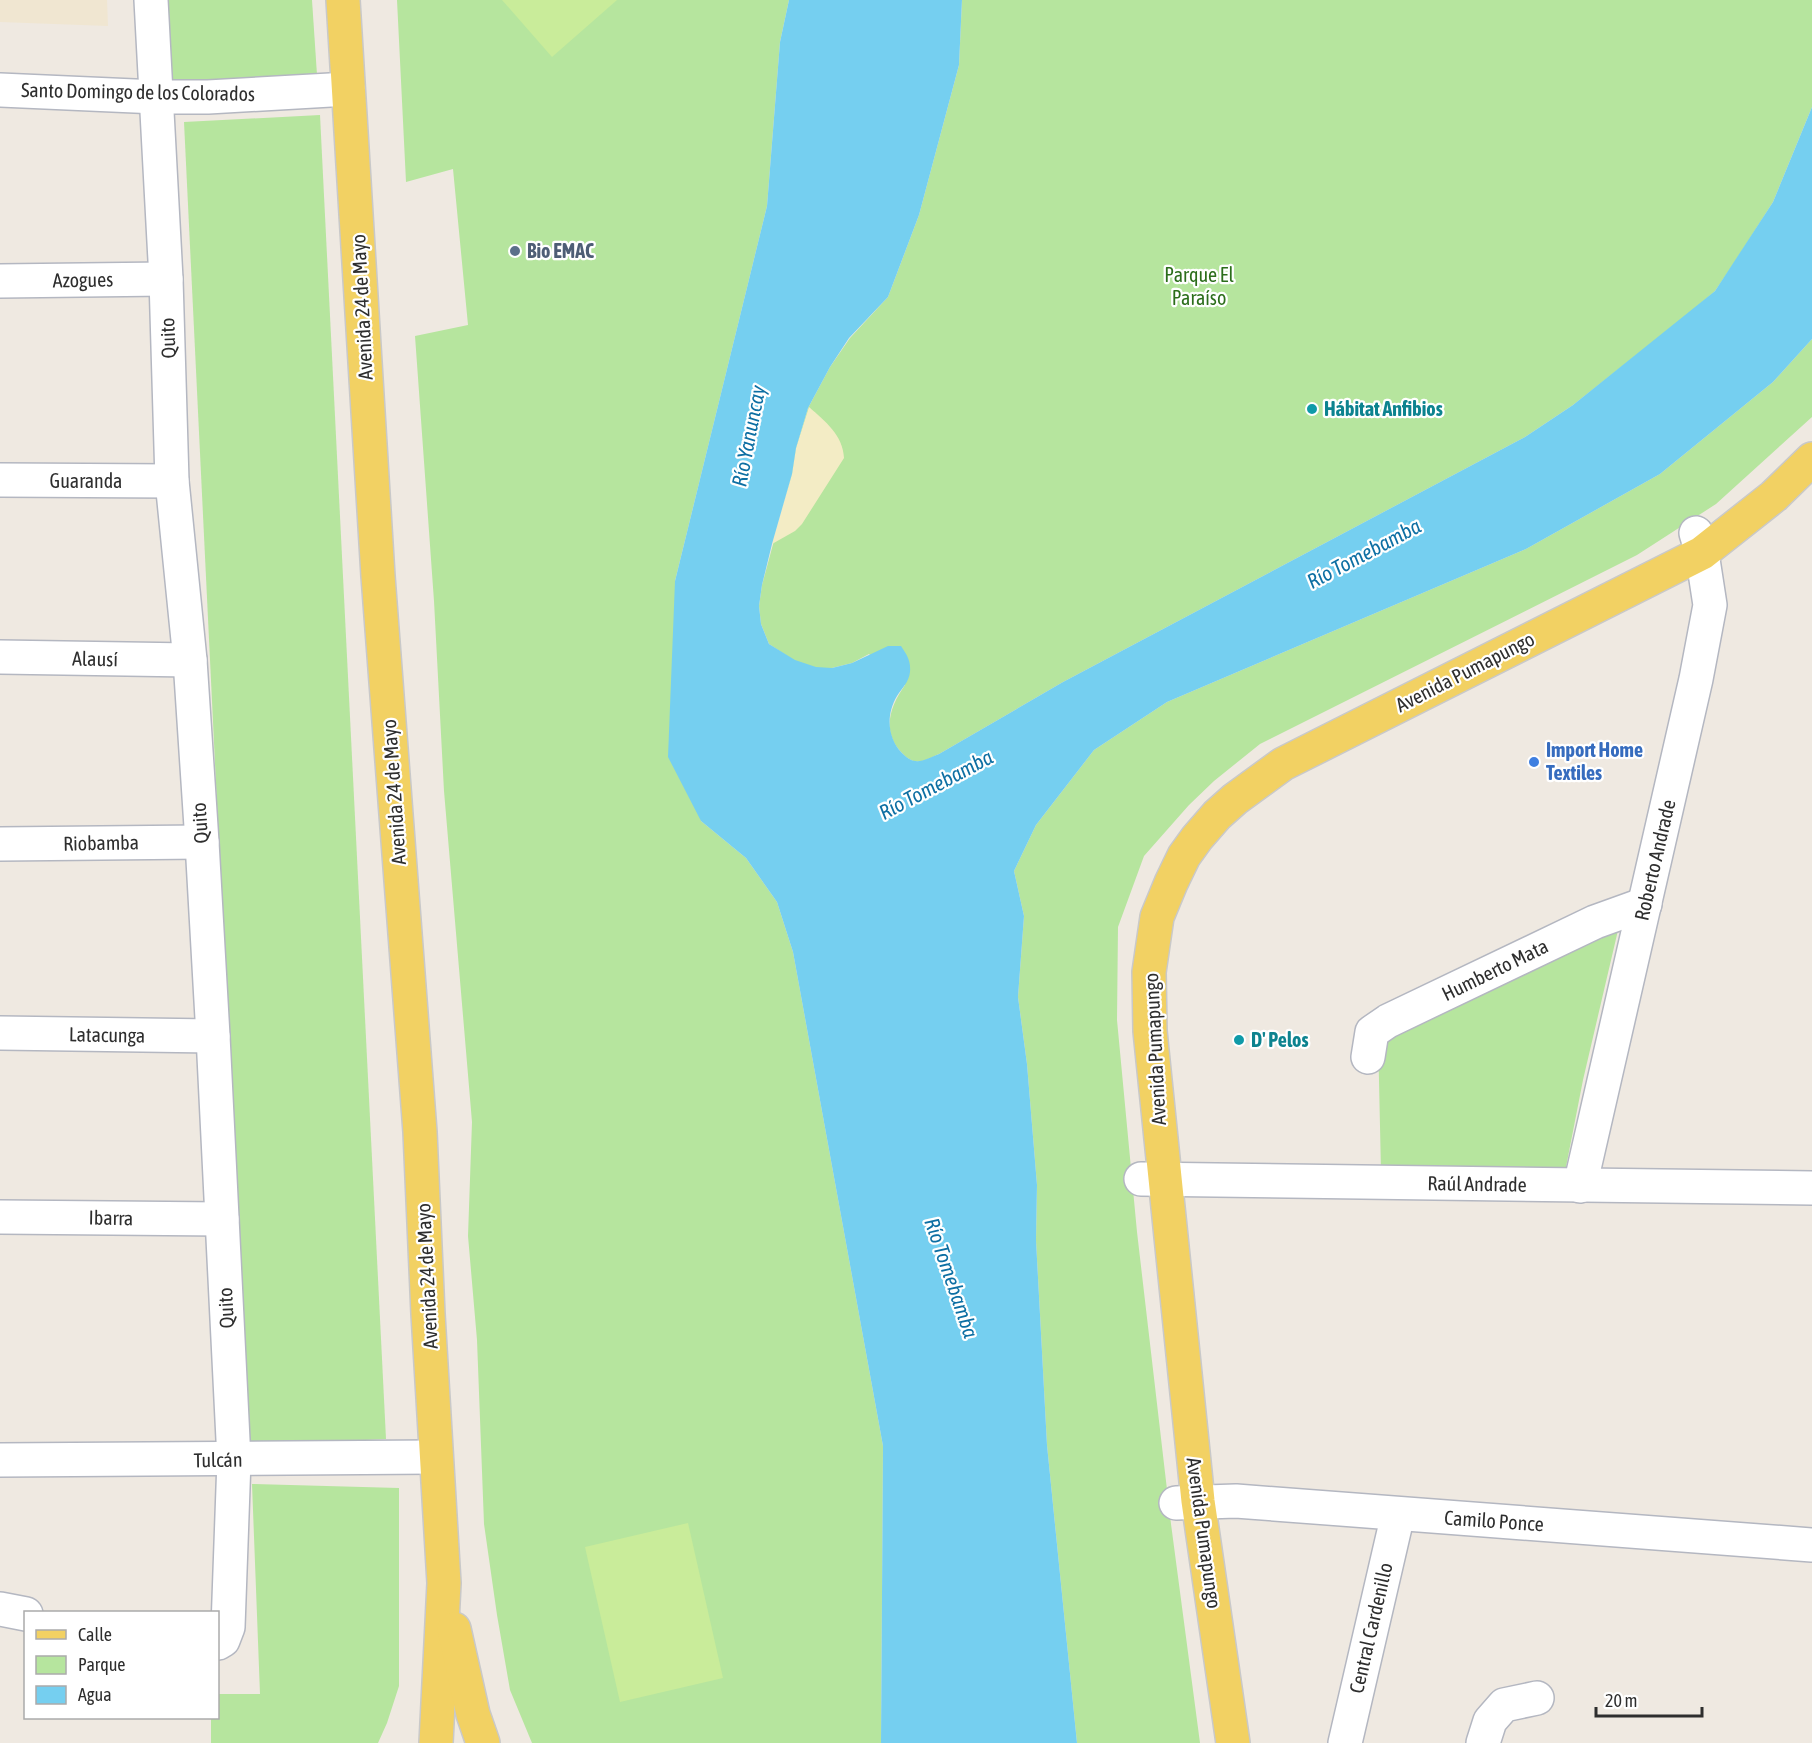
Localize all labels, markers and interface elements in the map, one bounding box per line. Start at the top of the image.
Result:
street label: Santo Domingo de los Colorados [21,78,255,105]
street label: Avenida 24 de Mayo [346,234,377,380]
place label: Bio EMAC [527,239,594,262]
marker: Bio EMAC [508,244,522,258]
park label: Parque El Paraíso [1164,263,1234,309]
street label: Azogues [52,267,113,292]
street label: Quito [155,317,180,359]
water label: Río Yanuncay [726,383,770,488]
place label: Hábitat Anfibios [1324,397,1443,420]
marker: Hábitat Anfibios [1305,402,1319,416]
street label: Guaranda [50,469,122,492]
water label: Río Tomebamba [1303,513,1425,593]
street label: Avenida Pumapungo [1392,627,1538,716]
street label: Alausí [72,647,118,670]
street label: Avenida 24 de Mayo [377,719,410,866]
place label: Import Home Textiles [1546,738,1643,784]
water label: Río Tomebamba [875,744,997,824]
marker: Import Home Textiles [1527,755,1541,769]
street label: Roberto Andrade [1629,797,1680,923]
street label: Quito [187,802,212,844]
street label: Riobamba [63,830,139,855]
street label: Humberto Mata [1438,934,1552,1005]
street label: Avenida Pumapungo [1139,972,1170,1126]
street label: Latacunga [69,1022,145,1047]
place label: D' Pelos [1251,1028,1308,1051]
marker: D' Pelos [1232,1033,1246,1047]
street label: Raúl Andrade [1427,1171,1527,1196]
street label: Avenida 24 de Mayo [411,1203,442,1349]
street label: Ibarra [89,1206,134,1229]
water label: Río Tomebamba [920,1215,984,1341]
street label: Quito [213,1287,238,1329]
street label: Tulcán [193,1448,243,1471]
street label: Avenida Pumapungo [1183,1456,1226,1610]
street label: Camilo Ponce [1443,1506,1545,1535]
street label: Central Cardenillo [1344,1560,1397,1695]
legend [24,1611,219,1719]
text: Calle [78,1624,112,1645]
text: Parque [78,1654,126,1675]
scale bar [1596,1680,1702,1718]
text: Agua [78,1684,112,1705]
text: 20 m [1605,1690,1637,1711]

